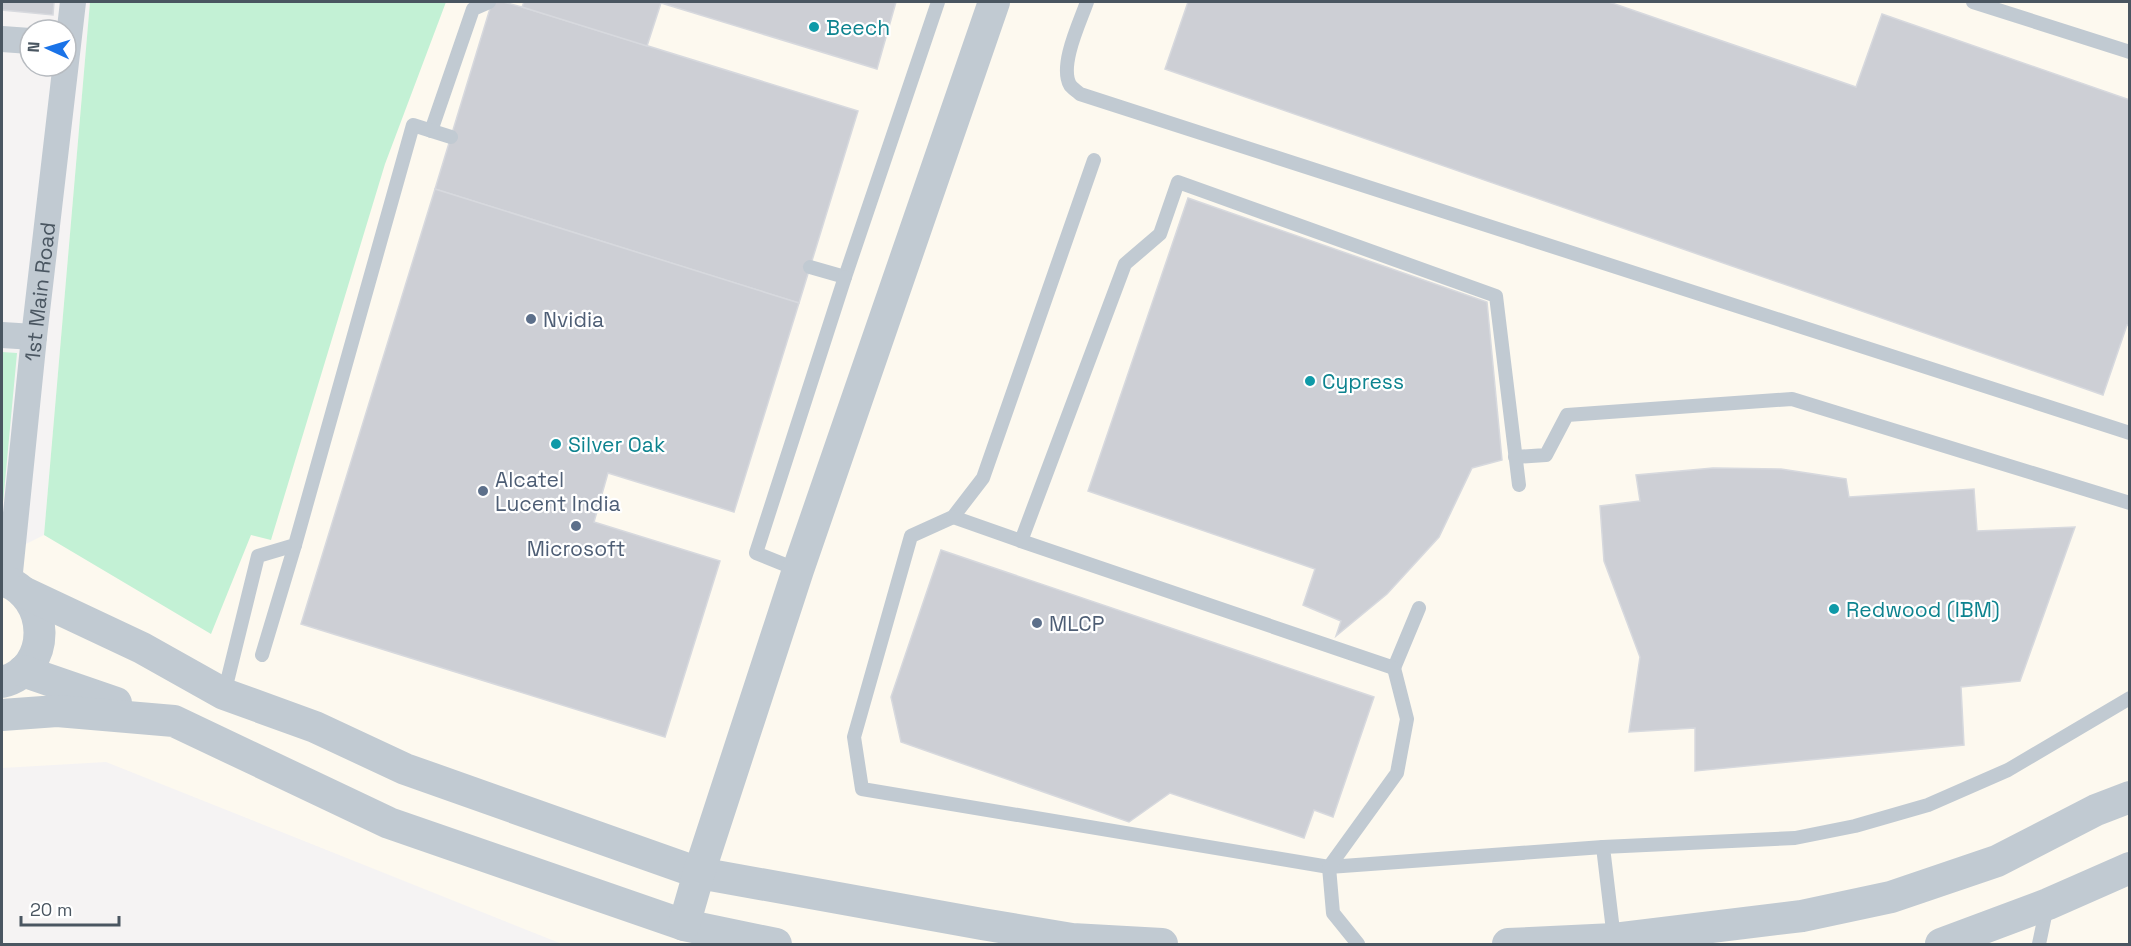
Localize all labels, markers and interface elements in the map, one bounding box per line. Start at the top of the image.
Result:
place label: Beech [826,14,890,41]
north arrow [18,18,78,78]
marker: Beech [807,20,821,34]
text: N [23,41,44,53]
street label: 1st Main Road [18,221,61,362]
place label: Nvidia [543,306,604,333]
marker: Nvidia [524,312,538,326]
place label: Cypress [1322,368,1404,395]
marker: Cypress [1303,374,1317,388]
place label: Silver Oak [568,431,665,458]
marker: Silver Oak [549,437,563,451]
place label: Alcatel Lucent India [495,466,621,517]
marker: Alcatel Lucent India [476,484,490,498]
marker: Microsoft [569,519,583,533]
place label: Microsoft [527,535,625,562]
place label: Redwood (IBM) [1846,596,2000,623]
marker: Redwood (IBM) [1827,602,1841,616]
place label: MLCP [1049,610,1104,637]
marker: MLCP [1030,616,1044,630]
scale bar [21,889,118,927]
text: 20 m [30,898,73,921]

